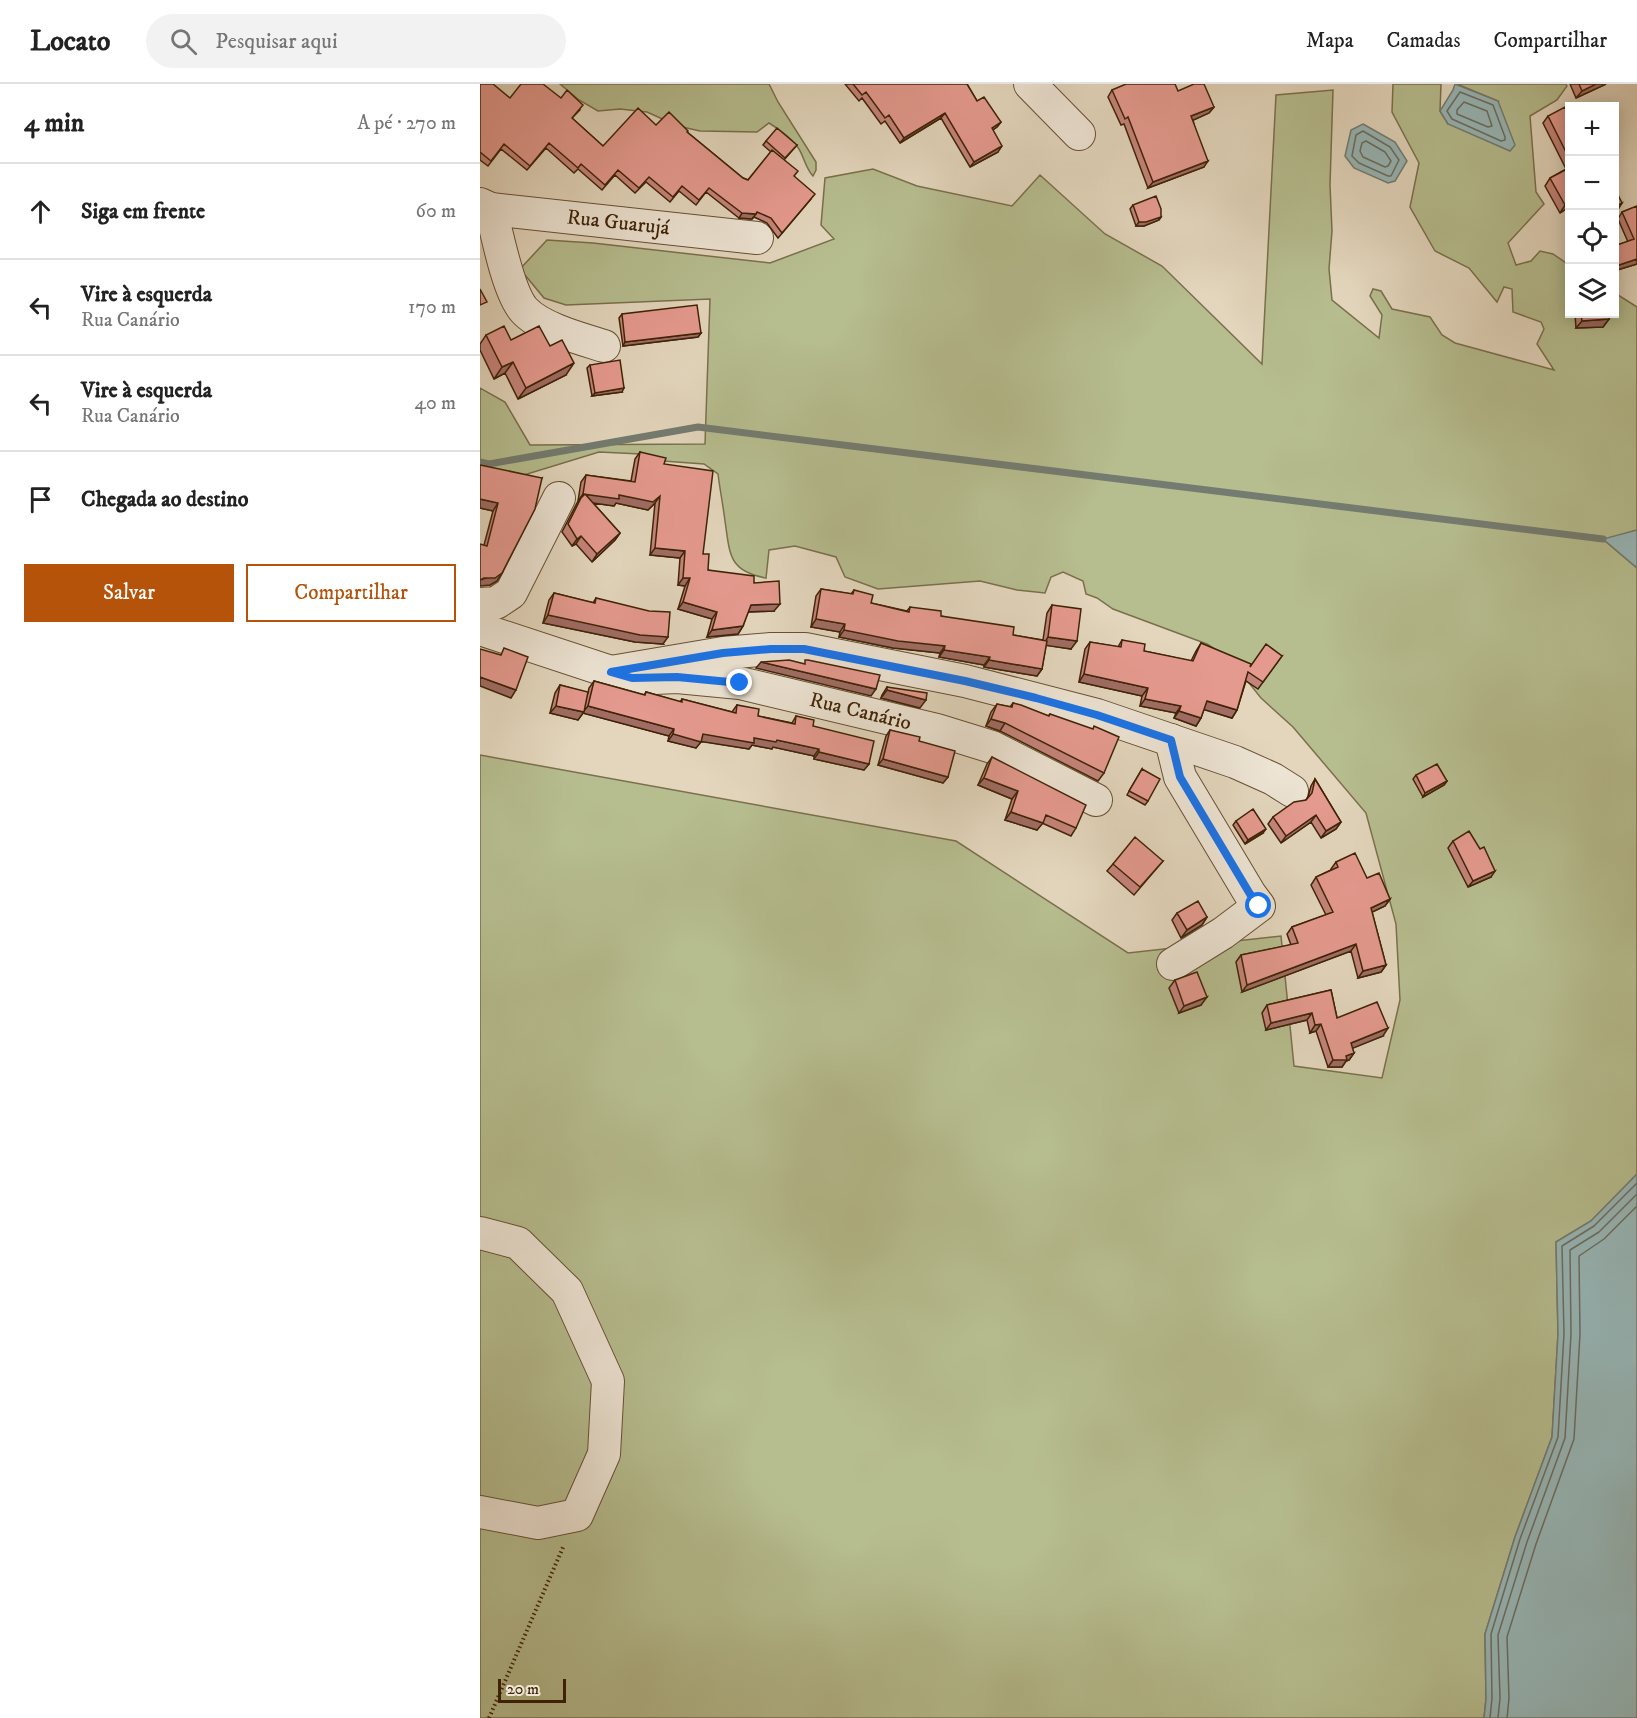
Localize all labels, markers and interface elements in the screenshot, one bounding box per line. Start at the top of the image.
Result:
search box [146,14,566,68]
text: Locato [30,24,110,59]
icon: search [167,25,200,58]
text: Pesquisar aqui [215,28,338,55]
text: Mapa [1306,28,1354,54]
text: Camadas [1387,28,1461,54]
text: Compartilhar [1494,28,1607,54]
map controls [1565,102,1619,318]
button: + [1565,102,1619,156]
text: 4 min [24,107,84,140]
text: A pé · 270 m [357,111,456,136]
button: − [1565,156,1619,210]
icon: ahead [24,195,57,228]
text: Siga em frente [81,198,205,225]
text: 60 m [416,199,456,224]
street label: Rua Guarujá [565,204,671,241]
button: locate [1565,210,1619,264]
button: layers [1565,264,1619,318]
text: Vire à esquerda [81,281,212,308]
icon: left [24,291,57,324]
text: 170 m [408,295,456,320]
text: Rua Canário [81,308,180,333]
text: Vire à esquerda [81,377,212,404]
icon: left [24,387,57,420]
text: 40 m [414,391,456,416]
text: Rua Canário [81,404,180,429]
icon: arrive [24,483,57,516]
text: Chegada ao destino [81,486,248,513]
button: Salvar [24,564,234,622]
button: Compartilhar [246,564,456,622]
route end [726,669,752,695]
street label: Rua Canário [807,687,914,736]
route start [1245,892,1271,918]
scale bar [498,1676,566,1704]
text: 20 m [507,1679,539,1699]

